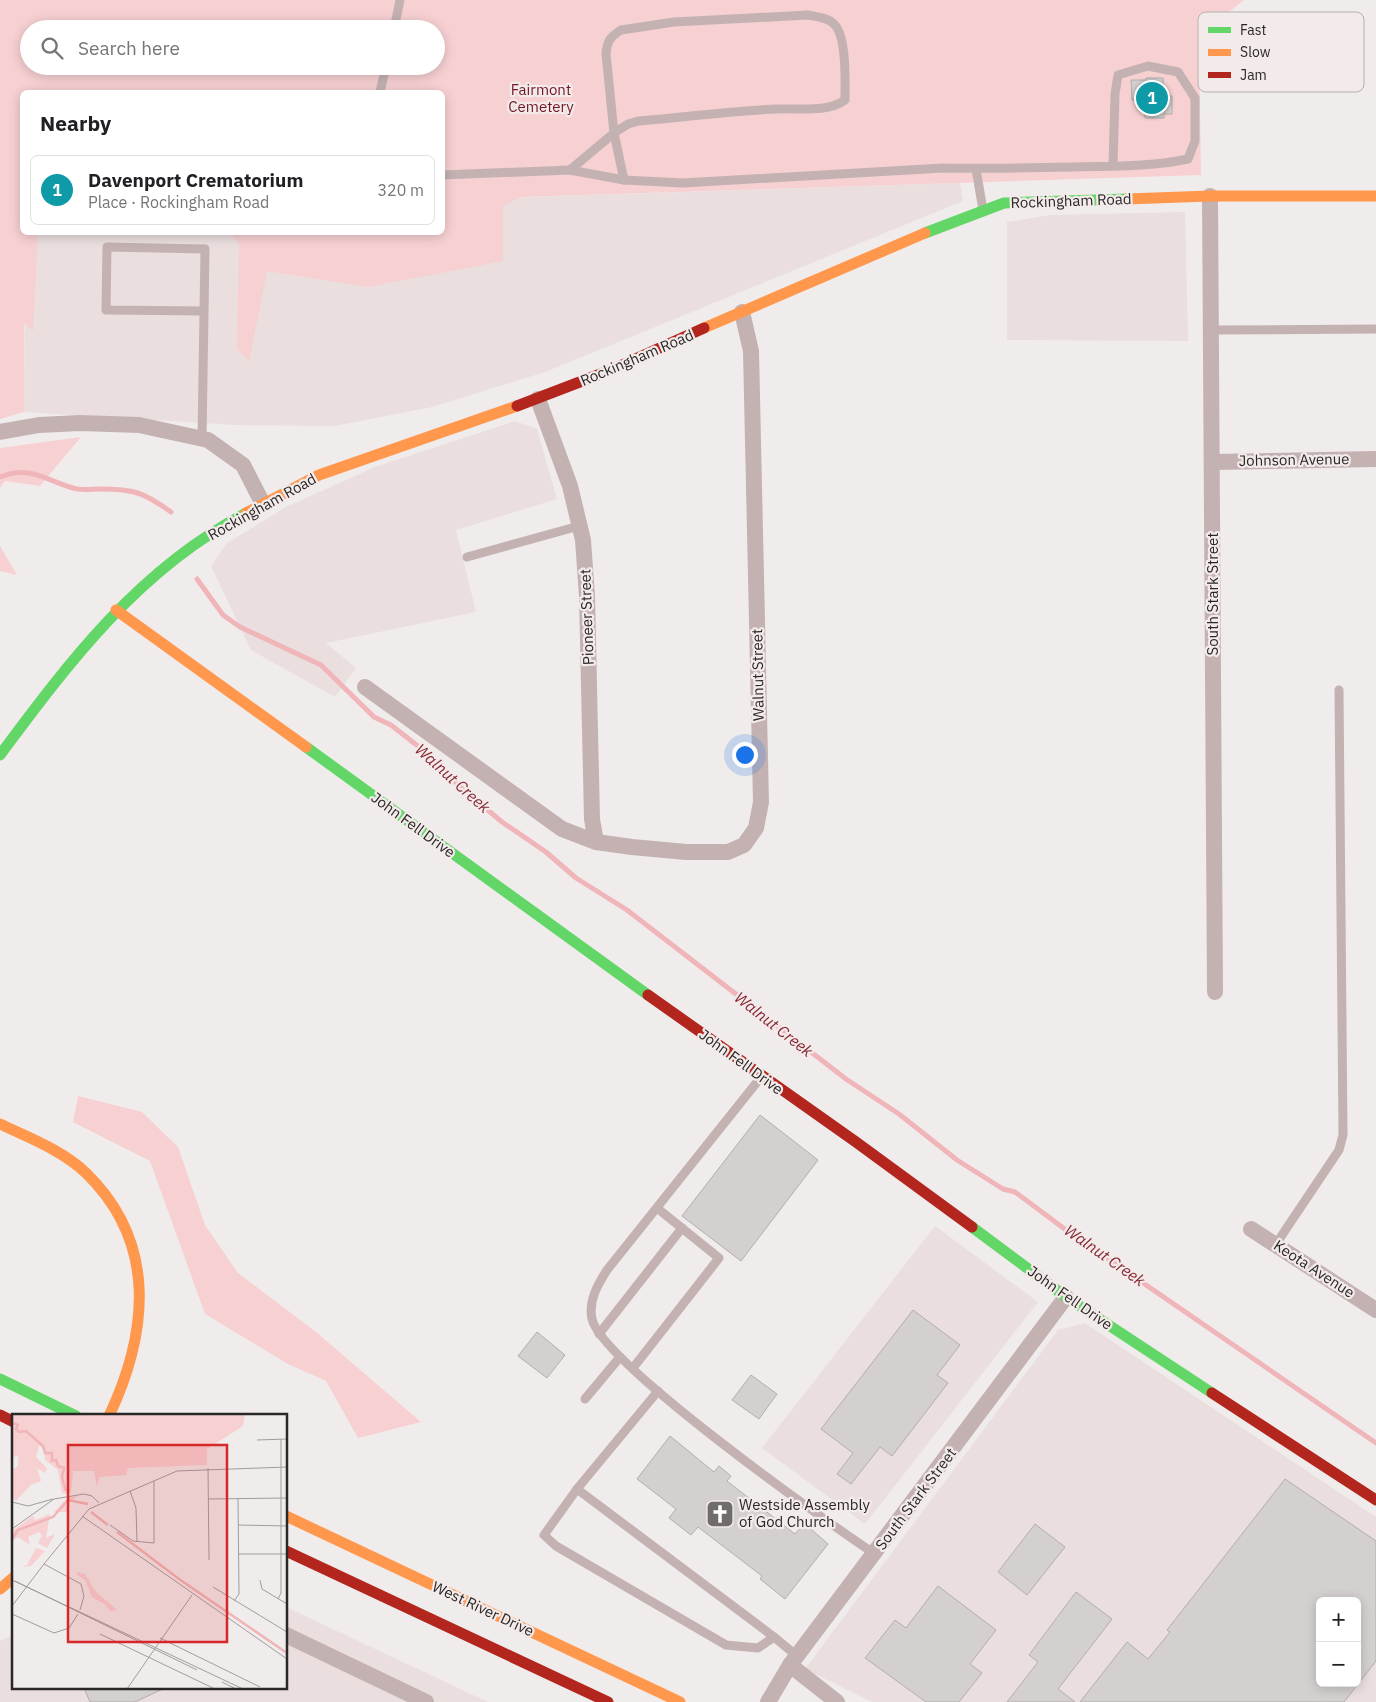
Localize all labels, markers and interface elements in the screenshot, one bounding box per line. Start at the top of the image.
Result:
legend [1198,12,1364,92]
search box [20,20,445,75]
text: Fast [1240,21,1266,39]
icon: search [38,34,66,62]
text: Search here [78,36,180,60]
text: Slow [1240,43,1271,61]
text: Jam [1240,66,1267,84]
pin: 1 [1136,79,1168,117]
park label: Fairmont Cemetery [508,80,574,116]
text: Nearby [40,109,111,137]
text: Davenport Crematorium [88,168,303,192]
text: 1 [52,180,62,200]
text: 320 m [377,180,424,200]
street label: Rockingham Road [1010,189,1132,212]
text: Place · Rockingham Road [88,192,269,212]
street label: Rockingham Road [577,325,696,390]
street label: Johnson Avenue [1238,449,1350,470]
street label: Rockingham Road [204,469,319,544]
street label: South Stark Street [1203,532,1222,656]
street label: Pioneer Street [575,569,598,666]
street label: Walnut Street [747,629,768,721]
water label: Walnut Creek [411,739,495,817]
your location [732,742,758,768]
street label: John Fell Drive [368,788,459,861]
water label: Walnut Creek [731,987,818,1061]
street label: John Fell Drive [696,1025,787,1098]
water label: Walnut Creek [1061,1220,1150,1291]
street label: Keota Avenue [1270,1235,1358,1302]
street label: John Fell Drive [1024,1261,1116,1334]
inset map [12,1414,288,1690]
street label: South Stark Street [871,1444,960,1554]
place label: Westside Assembly of God Church [739,1495,870,1531]
church icon: Westside Assembly of God Church [705,1499,735,1529]
street label: West River Drive [429,1577,537,1640]
map controls [1316,1597,1361,1687]
button: + [1316,1597,1361,1642]
button: − [1316,1642,1361,1687]

